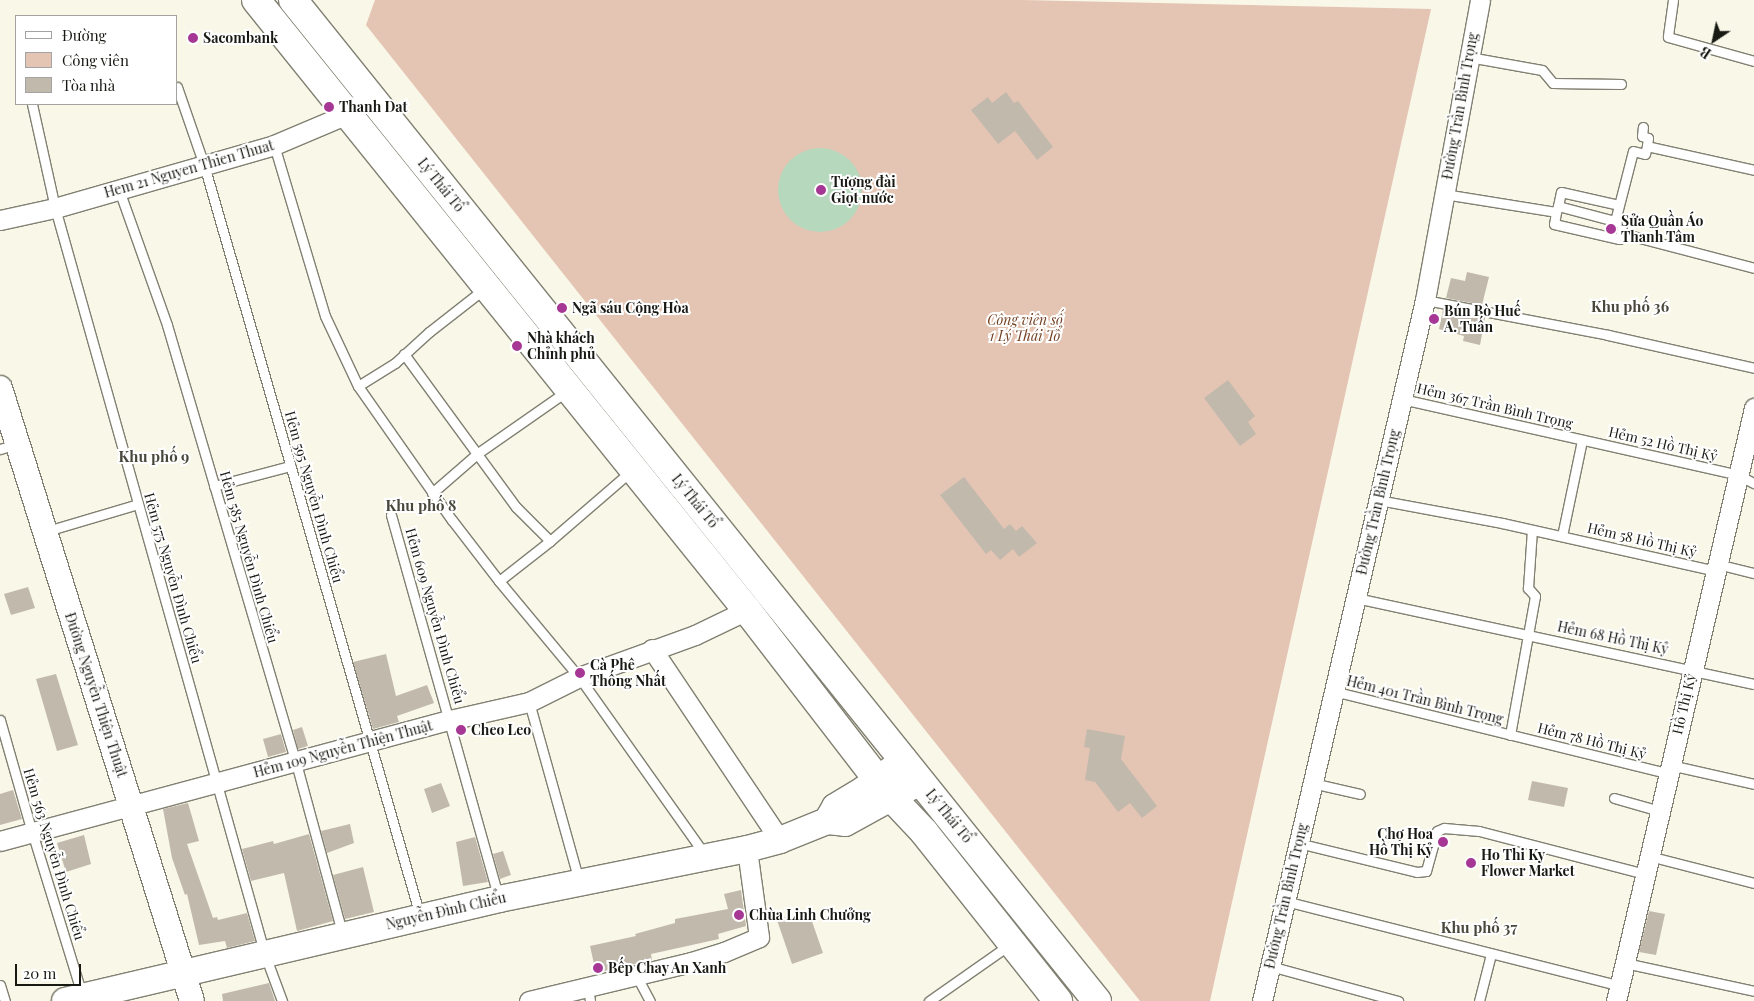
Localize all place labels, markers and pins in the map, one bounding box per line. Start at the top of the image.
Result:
place label: Sacombank [203,30,278,46]
marker: Sacombank [187,32,199,44]
place label: Thanh Dat [339,99,407,115]
marker: Thanh Dat [323,101,335,113]
place label: Tượng đài Giọt nước [831,174,896,206]
marker: Tượng đài Giọt nước [815,184,827,196]
place label: Sửa Quần Áo Thanh Tâm [1621,213,1704,246]
marker: Sửa Quần Áo Thanh Tâm [1605,223,1617,235]
place label: Ngã sáu Cộng Hòa [572,300,689,316]
marker: Ngã sáu Cộng Hòa [556,302,568,314]
place label: Bún Bò Huế A. Tuấn [1444,303,1521,336]
marker: Bún Bò Huế A. Tuấn [1428,313,1440,325]
place label: Nhà khách Chỉnh phủ [527,330,596,362]
marker: Nhà khách Chỉnh phủ [511,340,523,352]
place label: Cà Phê Thống Nhất [590,657,666,690]
marker: Cà Phê Thống Nhất [574,667,586,679]
place label: Cheo Leo [471,722,531,738]
marker: Cheo Leo [455,724,467,736]
place label: Chợ Hoa Hồ Thị Kỷ [1369,826,1433,859]
marker: Chợ Hoa Hồ Thị Kỷ [1437,836,1449,848]
place label: Ho Thi Ky Flower Market [1481,847,1575,880]
marker: Ho Thi Ky Flower Market [1465,857,1477,869]
place label: Chùa Linh Chưởng [749,907,871,923]
marker: Chùa Linh Chưởng [733,909,745,921]
place label: Bếp Chay An Xanh [608,960,727,976]
marker: Bếp Chay An Xanh [592,962,604,974]

